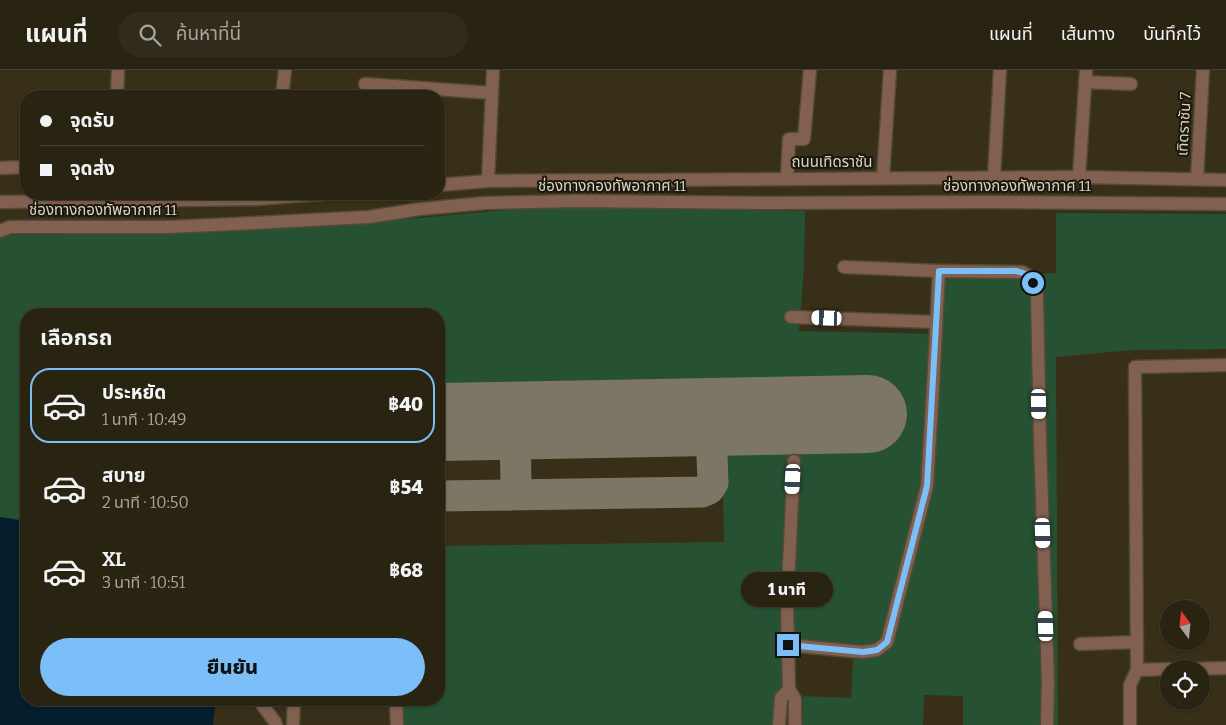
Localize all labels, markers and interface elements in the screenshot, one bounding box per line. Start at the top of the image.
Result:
search box [118,12,468,57]
text: แผนที่ [25,20,88,48]
icon: search [136,21,164,49]
text: ค้นหาที่นี่ [176,22,241,45]
text: แผนที่ [989,23,1033,45]
text: เส้นทาง [1061,23,1115,45]
text: บันทึกไว้ [1143,23,1201,45]
street label: เทิดราชัน 7 [1173,91,1195,157]
text: จุดรับ [70,109,115,132]
street label: ถนนเทิดราชัน [791,153,873,171]
text: จุดส่ง [70,157,115,180]
street label: ช่องทางกองทัพอากาศ 11 [538,177,686,195]
street label: ช่องทางกองทัพอากาศ 11 [943,177,1091,195]
street label: ช่องทางกองทัพอากาศ 11 [29,201,177,219]
route start [1022,272,1044,294]
car [811,310,842,326]
text: เลือกรถ [40,324,113,351]
text: ประหยัด [102,381,166,404]
icon: car [42,383,87,428]
car [1031,389,1046,419]
text: ฿40 [388,393,423,416]
text: 1 นาที · 10:49 [102,410,186,429]
text: สบาย [102,464,146,487]
car [784,464,801,494]
icon: car [42,466,87,511]
text: ฿54 [390,476,423,499]
text: 2 นาที · 10:50 [102,493,189,512]
car [1034,518,1051,548]
text: XL [102,548,126,571]
icon: car [42,549,87,594]
text: ฿68 [389,559,423,582]
callout: 1 นาที [742,572,834,608]
text: 3 นาที · 10:51 [102,573,185,592]
text: 1 นาที [768,580,806,599]
north arrow [1160,600,1210,650]
map controls [1160,600,1210,710]
car [1037,611,1054,641]
route end [777,634,799,656]
button: ยืนยัน [40,638,425,696]
button: locate [1160,660,1210,710]

